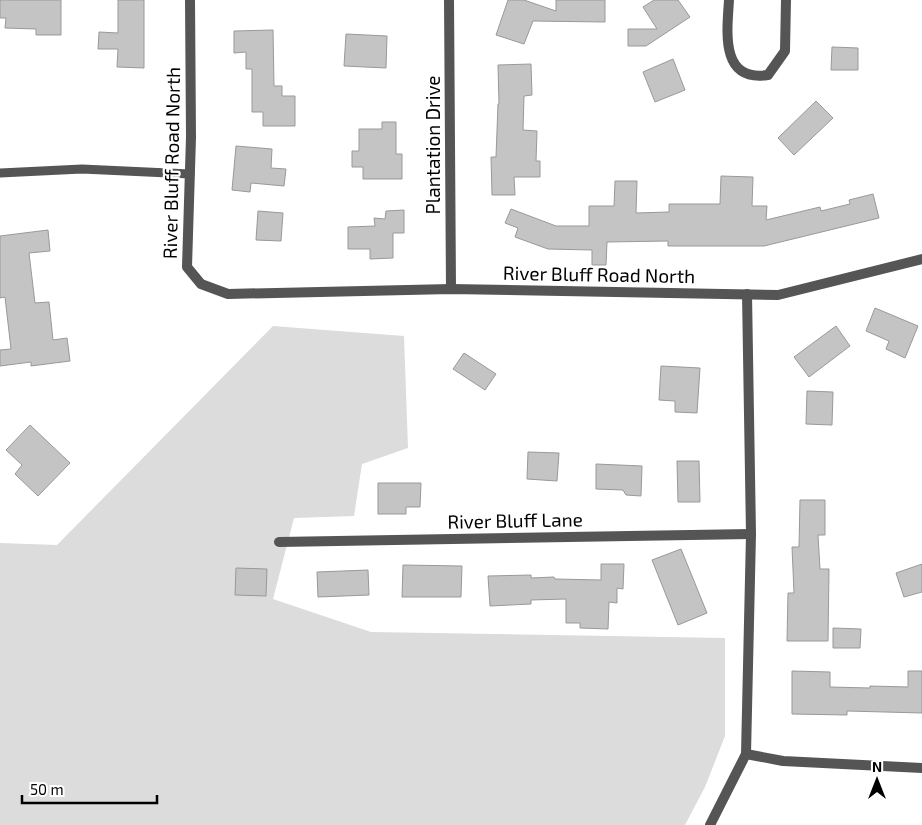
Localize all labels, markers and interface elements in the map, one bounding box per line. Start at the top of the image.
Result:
street label: River Bluff Road North [158,67,184,259]
street label: Plantation Drive [421,75,444,215]
street label: River Bluff Road North [503,261,695,287]
street label: River Bluff Lane [447,507,583,533]
north arrow [852,755,902,805]
text: N [872,758,882,775]
scale bar [22,772,158,804]
text: 50 m [30,780,64,798]

